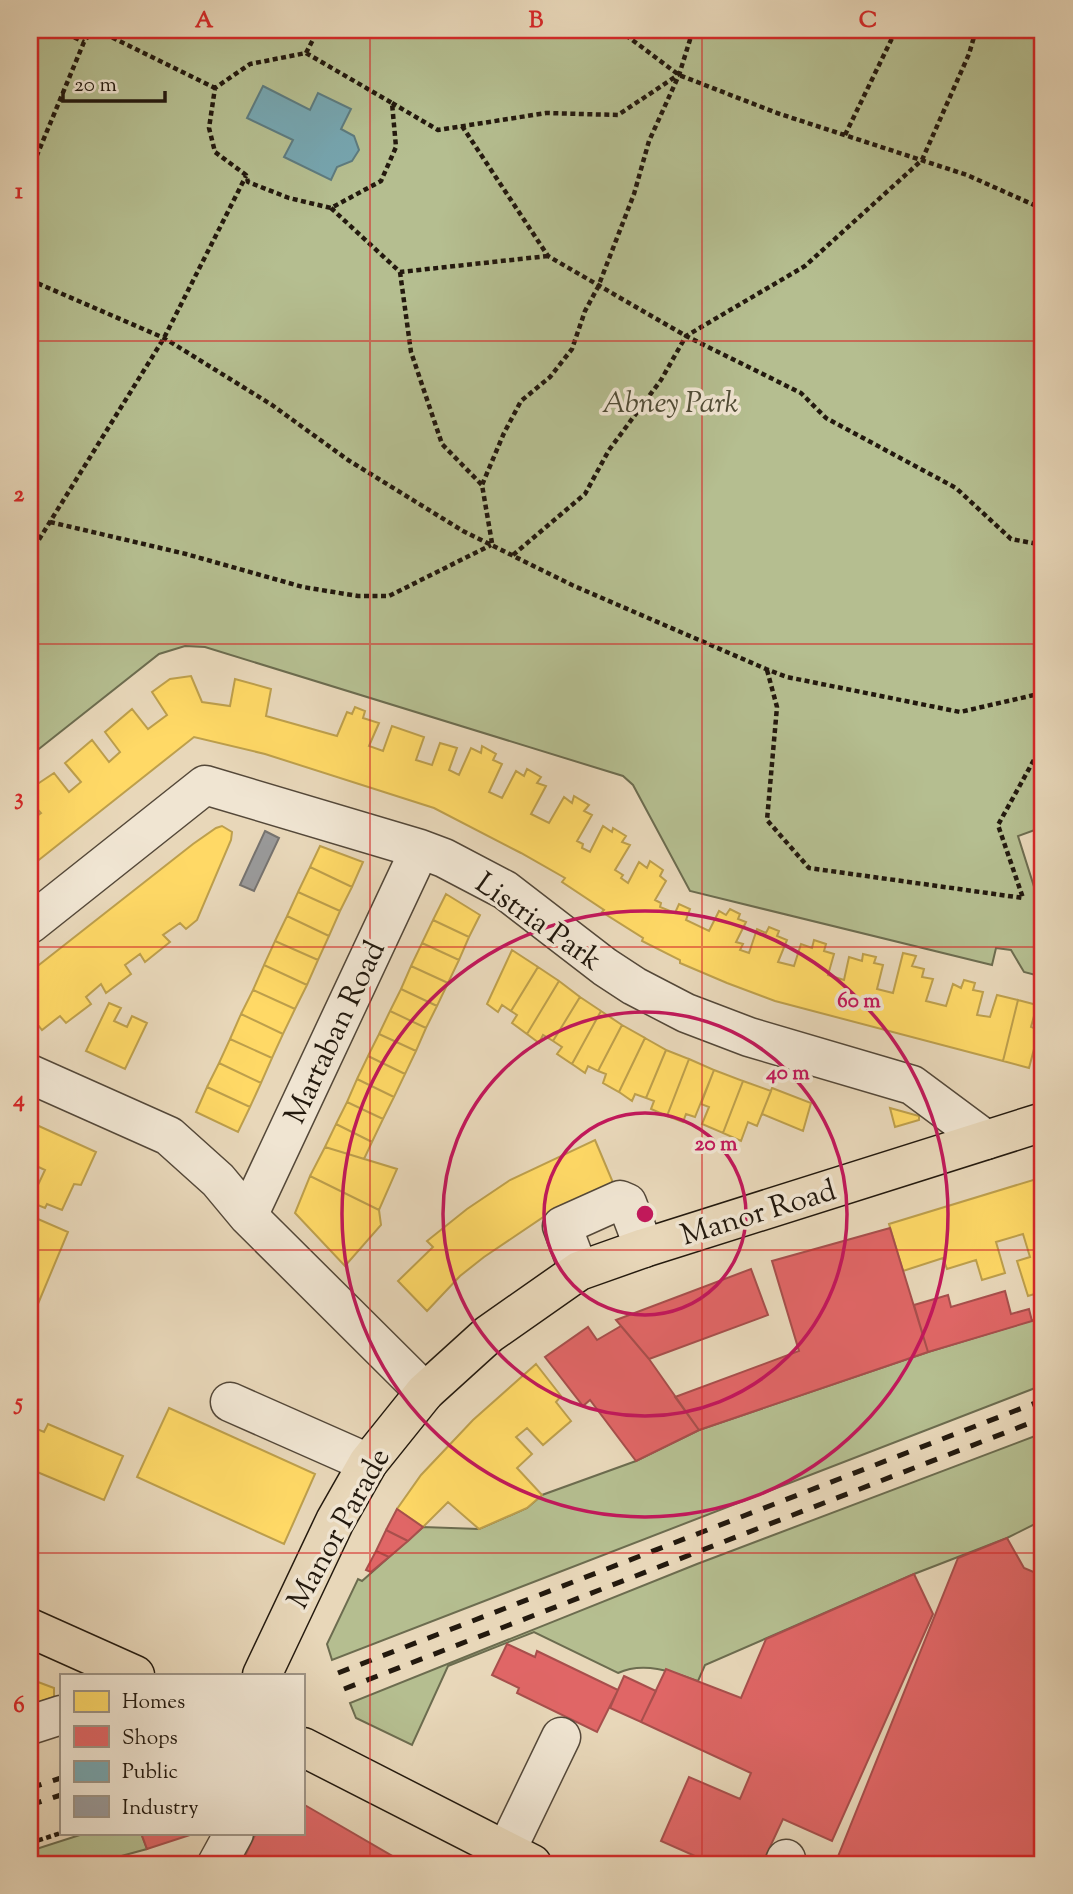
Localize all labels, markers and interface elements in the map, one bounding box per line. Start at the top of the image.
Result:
text: A [195,5,214,38]
text: B [529,5,544,38]
text: C [859,5,877,38]
scale bar [63,60,164,104]
text: 20 m [74,71,117,101]
text: 1 [15,176,23,209]
park label: Abney Park [602,383,738,426]
text: 2 [14,479,25,512]
text: 3 [14,782,24,815]
street label: Listria Park [465,864,610,983]
street label: Martaban Road [275,934,398,1132]
text: 60 m [837,987,881,1017]
text: 40 m [765,1059,810,1089]
text: 4 [12,1084,25,1117]
text: 20 m [695,1130,738,1160]
street label: Manor Road [676,1170,842,1258]
centre of rings [633,1202,657,1226]
text: 5 [13,1387,23,1420]
street label: Manor Parade [278,1441,402,1618]
legend [60,1674,304,1834]
text: Homes [122,1688,185,1718]
text: 6 [13,1690,25,1723]
text: Shops [122,1724,178,1754]
text: Public [122,1758,178,1788]
text: Industry [122,1794,199,1824]

